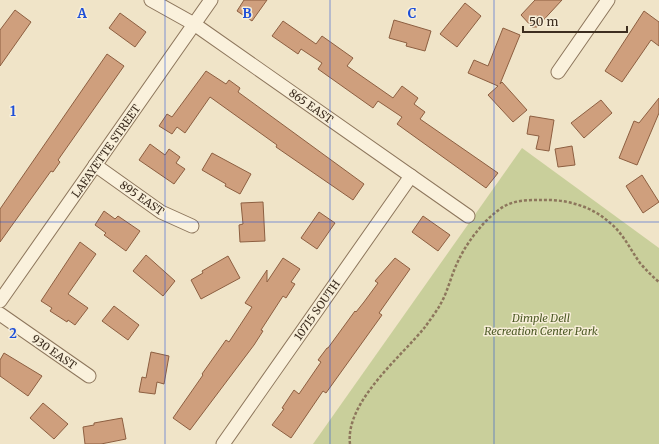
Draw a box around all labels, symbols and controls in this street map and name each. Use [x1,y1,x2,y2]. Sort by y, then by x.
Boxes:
text: A [76,5,87,22]
text: B [242,5,252,22]
text: C [408,5,417,22]
scale bar [523,8,627,34]
text: 50 m [529,14,558,29]
street label: 865 EAST [286,86,336,127]
street label: LAFAYETTE STREET [69,101,144,200]
text: 1 [10,103,16,120]
street label: 895 EAST [117,178,167,219]
street label: 10715 SOUTH [291,277,343,343]
park label: Dimple Dell Recreation Center Park [484,311,598,338]
text: 2 [9,325,17,342]
street label: 930 EAST [29,332,79,373]

